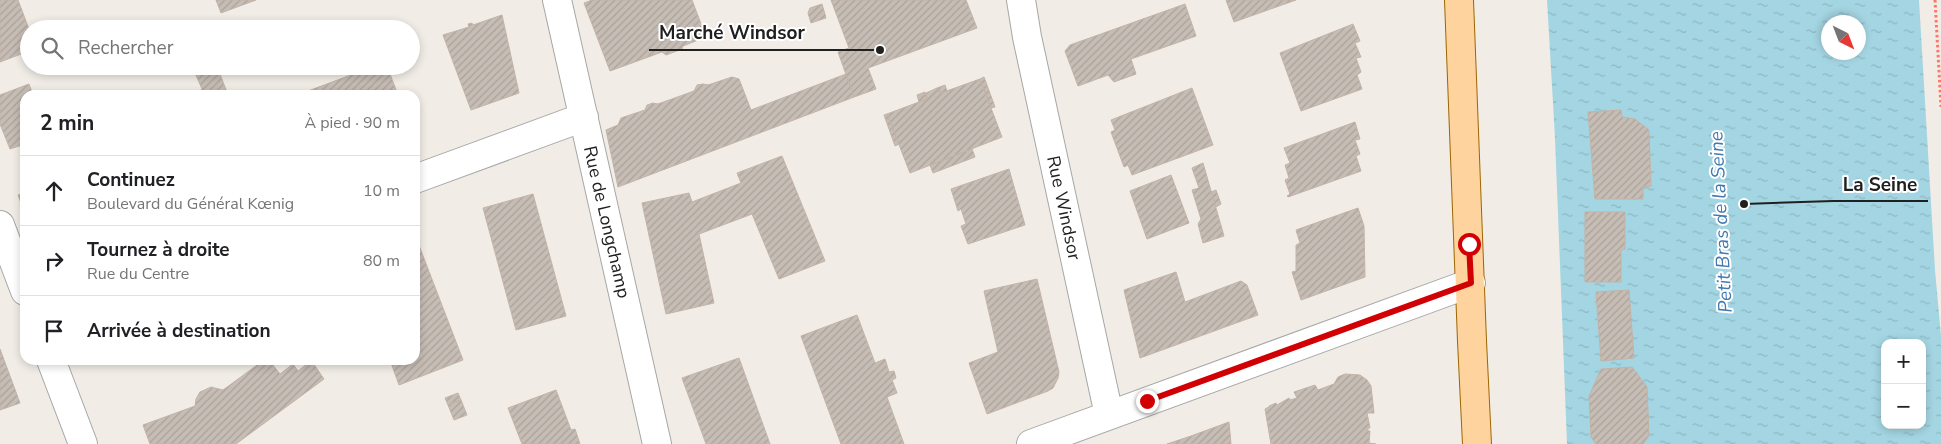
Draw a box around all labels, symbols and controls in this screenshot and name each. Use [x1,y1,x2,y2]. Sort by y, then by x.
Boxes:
north arrow [1821,15,1866,60]
callout: Marché Windsor [649,16,815,50]
search box [20,20,420,75]
text: Marché Windsor [659,20,805,46]
icon: search [38,34,66,62]
text: Rechercher [78,35,173,61]
text: 2 min [40,109,94,137]
text: À pied · 90 m [304,112,400,134]
water label: Petit Bras de la Seine [1703,131,1739,313]
street label: Rue de Longchamp [578,144,636,300]
street label: Rue Windsor [1041,154,1087,263]
text: Continuez [87,167,175,193]
callout: La Seine [1833,167,1928,201]
text: La Seine [1843,172,1917,198]
icon: ahead [40,177,68,205]
text: 10 m [363,180,400,202]
text: Boulevard du Général Kœnig [87,193,294,215]
route start [1458,233,1481,256]
text: Tournez à droite [87,237,230,263]
icon: right [40,247,68,275]
text: 80 m [363,250,400,272]
text: Rue du Centre [87,263,189,285]
icon: arrive [40,317,68,345]
text: Arrivée à destination [87,318,271,344]
map controls [1881,339,1926,429]
button: + [1881,339,1926,384]
button: − [1881,384,1926,429]
route end [1136,390,1159,413]

